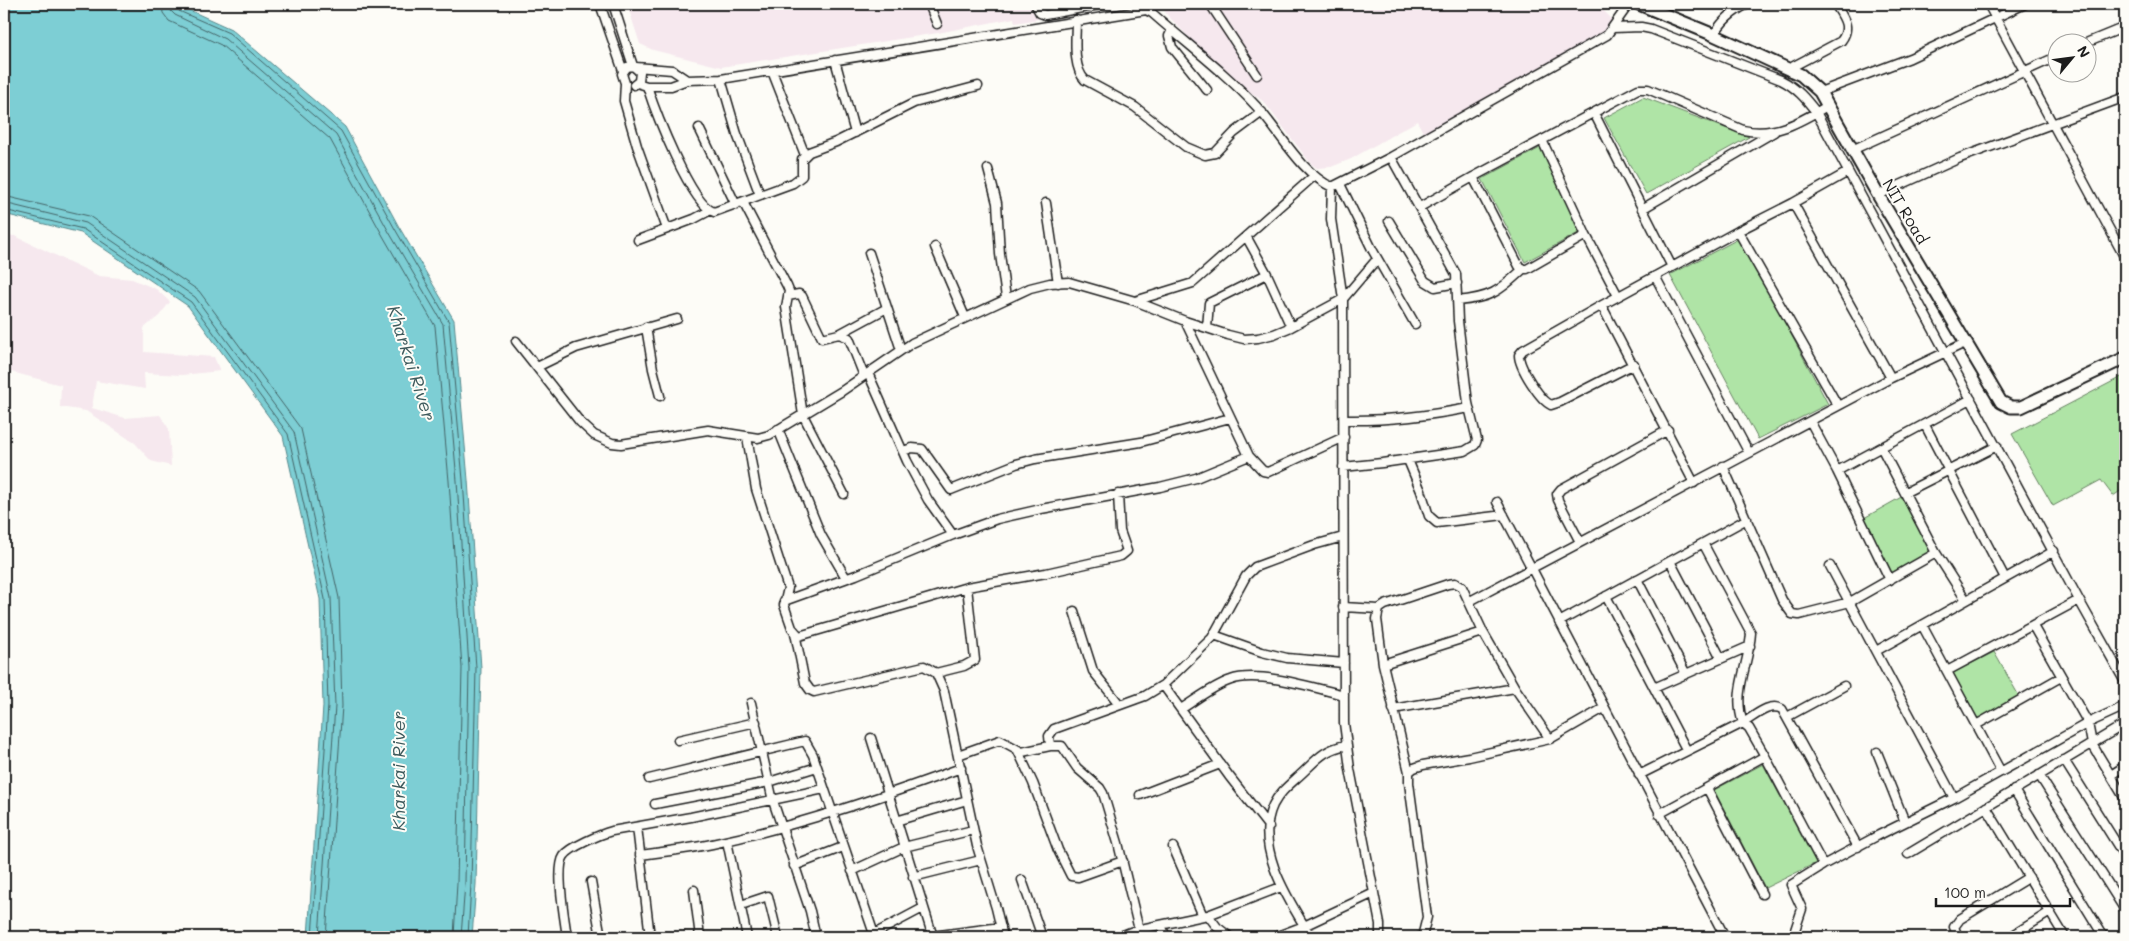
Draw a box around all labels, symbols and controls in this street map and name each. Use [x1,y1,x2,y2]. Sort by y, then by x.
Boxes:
north arrow [2046,32,2096,82]
text: N [2073,42,2095,61]
street label: NIT Road [1878,174,1934,248]
water label: Kharkai River [382,302,442,424]
water label: Kharkai River [386,711,410,831]
scale bar [1936,876,2070,908]
text: 100 m [1944,882,1986,902]

